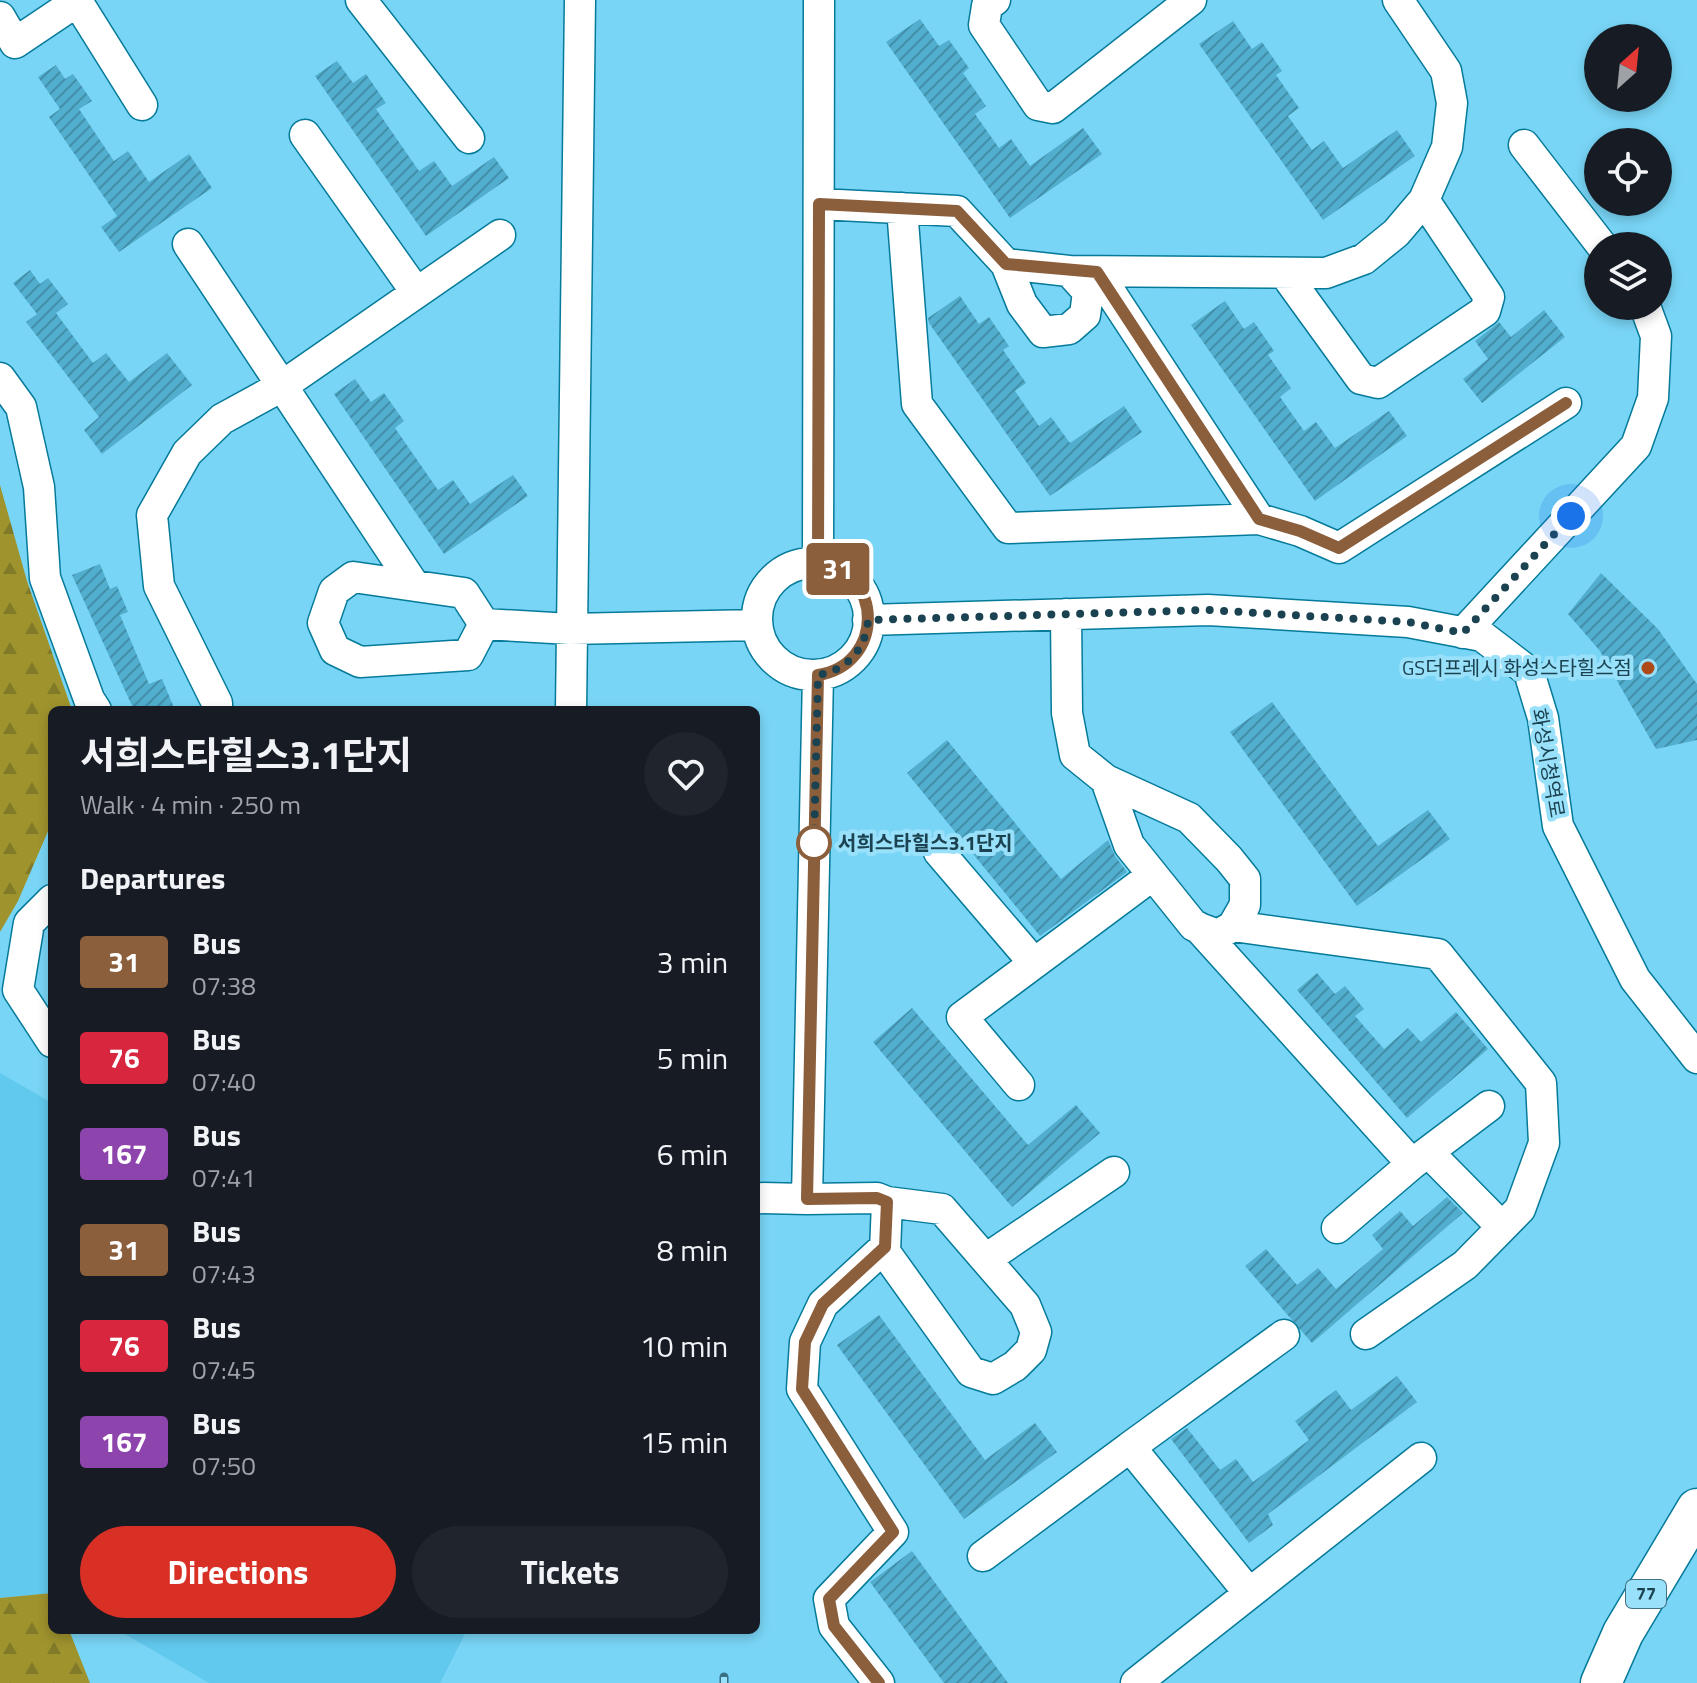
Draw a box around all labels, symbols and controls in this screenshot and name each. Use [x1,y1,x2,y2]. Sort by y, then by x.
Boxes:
north arrow [1584,24,1672,112]
map controls [1584,24,1672,320]
button: locate [1584,128,1672,216]
button: layers [1584,232,1672,320]
your location [1551,496,1591,536]
line badge: 31 [802,543,874,595]
text: 31 [822,547,854,590]
place label: GS더프레시 화성스타힐스점 [1402,652,1632,683]
marker: GS더프레시 화성스타힐스점 [1639,659,1657,677]
street label: 화성시청역로 [1524,706,1573,820]
text: 서희스타힐스3.1단지 [80,726,412,784]
button: heart [644,732,728,816]
text: Walk · 4 min · 250 m [80,785,301,824]
marker: 서희스타힐스3.1단지 [797,826,831,860]
place label: 서희스타힐스3.1단지 [838,827,1013,858]
text: Departures [80,855,225,901]
text: Bus [192,920,241,966]
text: 3 min [657,939,728,985]
text: 31 [108,940,140,983]
text: 07:38 [192,966,256,1005]
text: Bus [192,1016,241,1062]
text: 5 min [657,1035,728,1081]
text: 76 [108,1036,140,1079]
text: 07:40 [192,1062,256,1101]
text: Bus [192,1112,241,1158]
text: 6 min [657,1131,728,1177]
text: 167 [100,1132,148,1175]
text: 07:41 [192,1158,256,1197]
text: Bus [192,1208,241,1254]
text: 8 min [657,1227,728,1273]
text: 31 [108,1228,140,1271]
text: 07:43 [192,1254,256,1293]
text: Bus [192,1304,241,1350]
text: 10 min [640,1323,728,1369]
text: 76 [108,1324,140,1367]
text: 07:45 [192,1350,256,1389]
text: Bus [192,1400,241,1446]
text: 15 min [640,1419,728,1465]
text: 167 [100,1420,148,1463]
text: 07:50 [192,1446,256,1485]
button: Directions [80,1526,396,1618]
button: Tickets [412,1526,728,1618]
road number: 77 [1626,1580,1666,1608]

